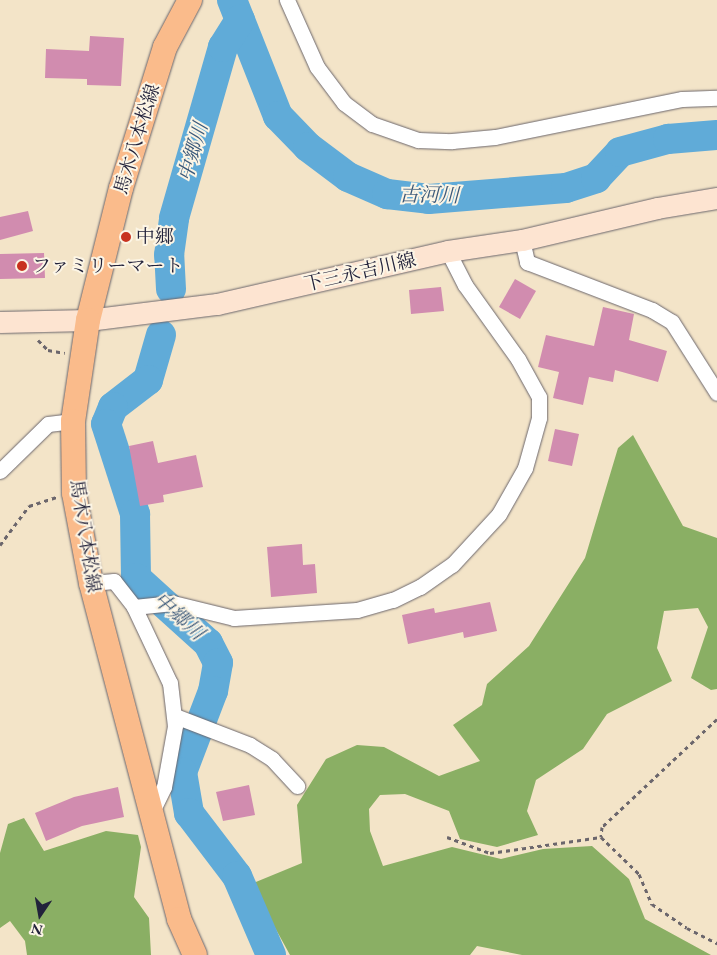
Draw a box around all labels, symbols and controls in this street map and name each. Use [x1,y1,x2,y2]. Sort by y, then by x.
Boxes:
street label: 馬木八本松線 [109,81,165,197]
water label: 中郷川 [173,120,213,184]
water label: 古河川 [399,182,459,208]
place label: 中郷 [136,226,174,248]
marker: 中郷 [120,231,132,243]
street label: 下三永吉川線 [302,248,418,296]
place label: ファミリーマート [32,255,184,277]
marker: ファミリーマート [16,260,28,272]
street label: 馬木八本松線 [65,478,105,594]
water label: 中郷川 [149,587,209,645]
north arrow [15,890,65,940]
text: N [29,920,44,940]

